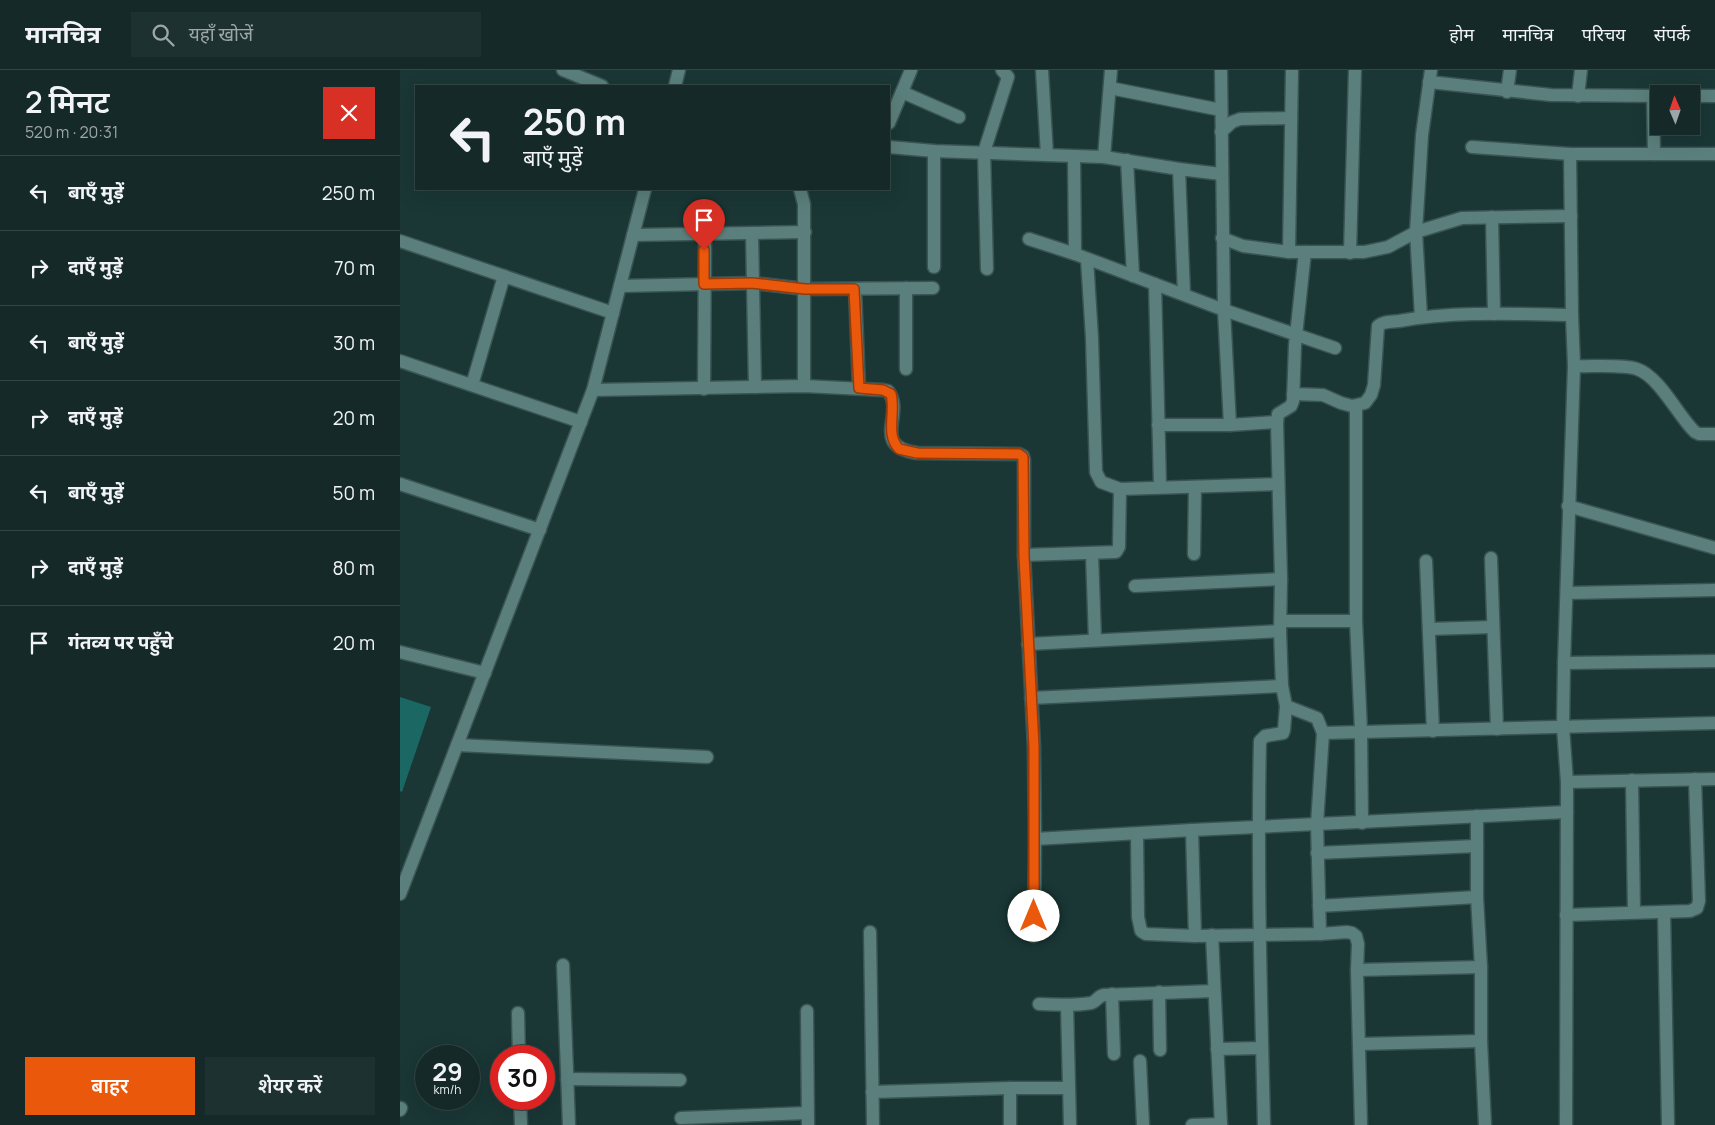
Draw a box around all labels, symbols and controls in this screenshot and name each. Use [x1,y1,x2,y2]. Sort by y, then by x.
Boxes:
search box [131,12,481,57]
text: मानचित्र [25,17,101,50]
icon: search [149,21,177,49]
text: यहाँ खोजें [189,21,253,47]
text: होम [1449,22,1474,46]
text: मानचित्र [1502,22,1554,46]
text: परिचय [1582,22,1626,46]
text: संपर्क [1654,22,1690,46]
text: 2 मिनट [25,81,110,122]
north arrow [1650,85,1700,135]
map controls [1650,85,1700,135]
button: close [323,87,375,139]
text: 250 m [523,98,626,146]
icon: left [440,105,505,170]
text: 520 m · 20:31 [25,121,118,143]
text: बाएँ मुड़ें [523,143,583,173]
icon: left [25,179,53,207]
text: बाएँ मुड़ें [68,179,124,205]
text: 250 m [322,180,375,206]
pin [683,199,725,250]
icon: arrive [690,206,718,234]
icon: right [25,254,53,282]
text: दाएँ मुड़ें [68,254,123,280]
text: 70 m [334,255,375,281]
icon: left [25,329,53,357]
text: बाएँ मुड़ें [68,329,124,355]
text: 30 m [333,330,375,356]
icon: right [25,404,53,432]
text: दाएँ मुड़ें [68,404,123,430]
text: 20 m [333,405,375,431]
icon: left [25,479,53,507]
text: बाएँ मुड़ें [68,479,124,505]
text: 50 m [333,480,375,506]
icon: right [25,554,53,582]
text: दाएँ मुड़ें [68,554,123,580]
text: 80 m [332,555,375,581]
icon: arrive [25,629,53,657]
text: गंतव्य पर पहुँचे [68,629,173,655]
text: 20 m [333,630,375,656]
position arrow [1007,889,1059,941]
speed limit sign: 30 [490,1045,555,1110]
text: 29 [432,1054,463,1089]
button: बाहर [25,1057,195,1115]
button: शेयर करें [205,1057,375,1115]
text: km/h [434,1081,461,1098]

